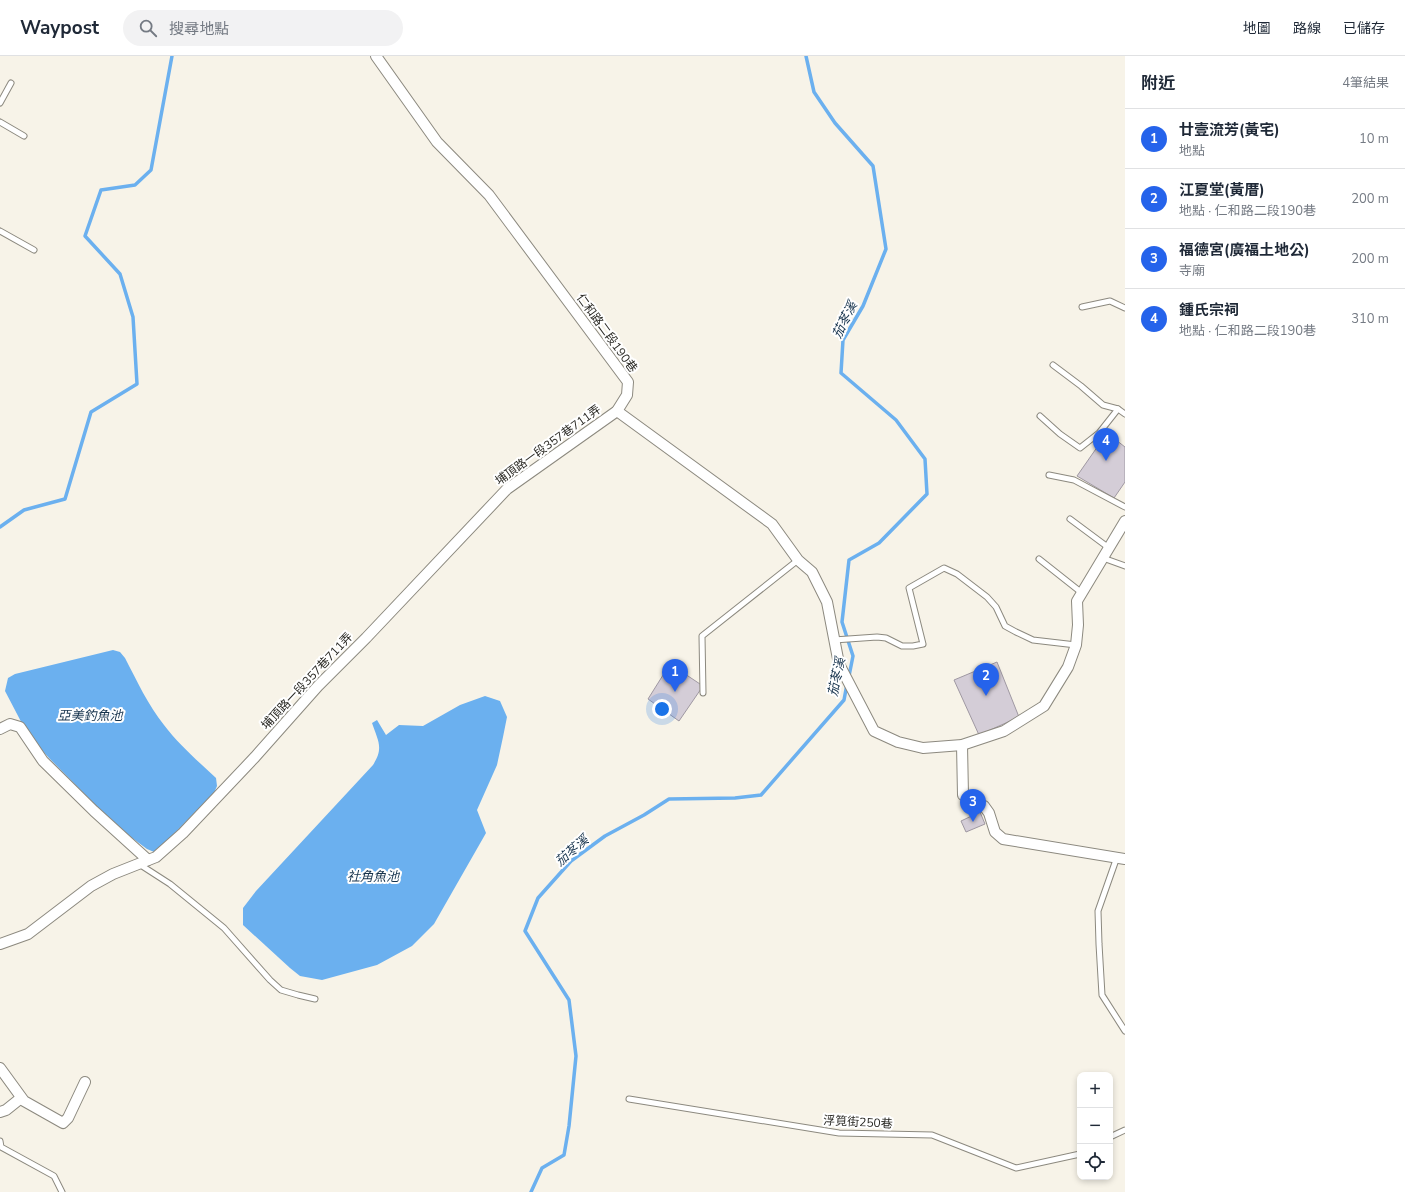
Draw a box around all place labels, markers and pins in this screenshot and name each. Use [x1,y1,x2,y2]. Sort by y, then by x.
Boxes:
pin: 4 [1093,428,1119,461]
pin: 1 [662,659,688,692]
pin: 2 [973,663,999,696]
pin: 3 [960,789,986,822]

